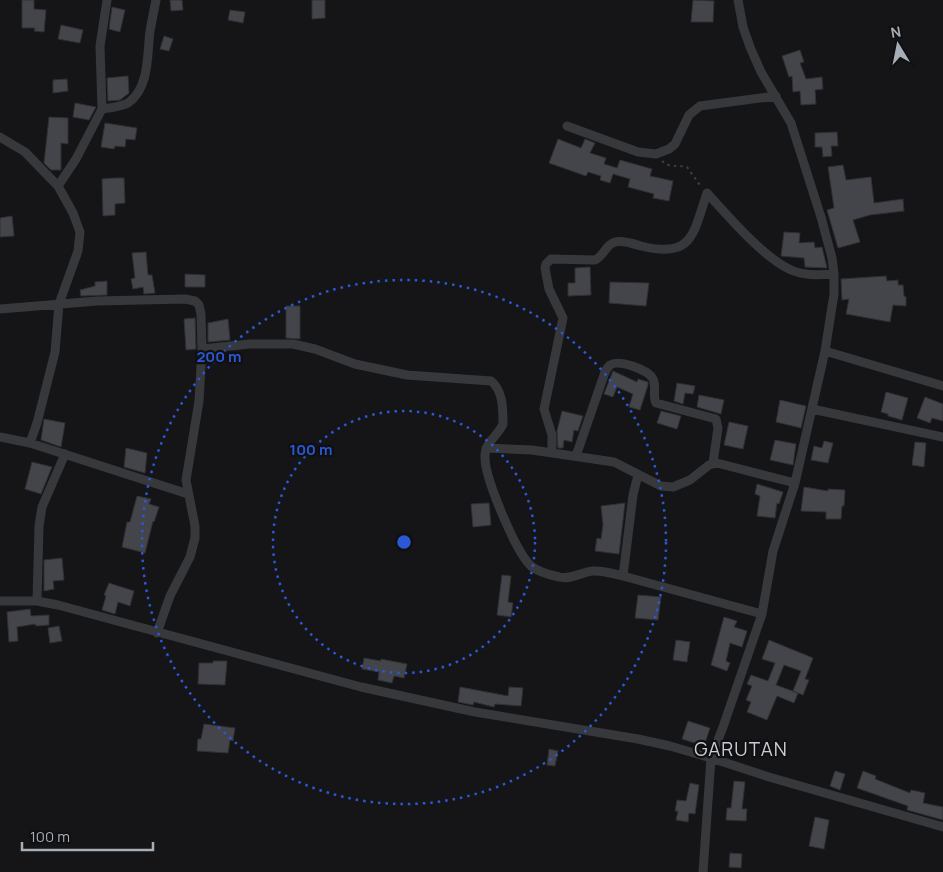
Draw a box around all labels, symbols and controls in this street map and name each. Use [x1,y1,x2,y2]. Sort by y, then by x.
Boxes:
north arrow [873,20,923,70]
text: N [889,21,902,42]
text: 200 m [196,346,242,367]
text: 100 m [290,439,332,460]
centre of rings [395,533,413,551]
district label: GARUTAN [694,736,788,762]
scale bar [22,820,154,852]
text: 100 m [30,826,70,847]

